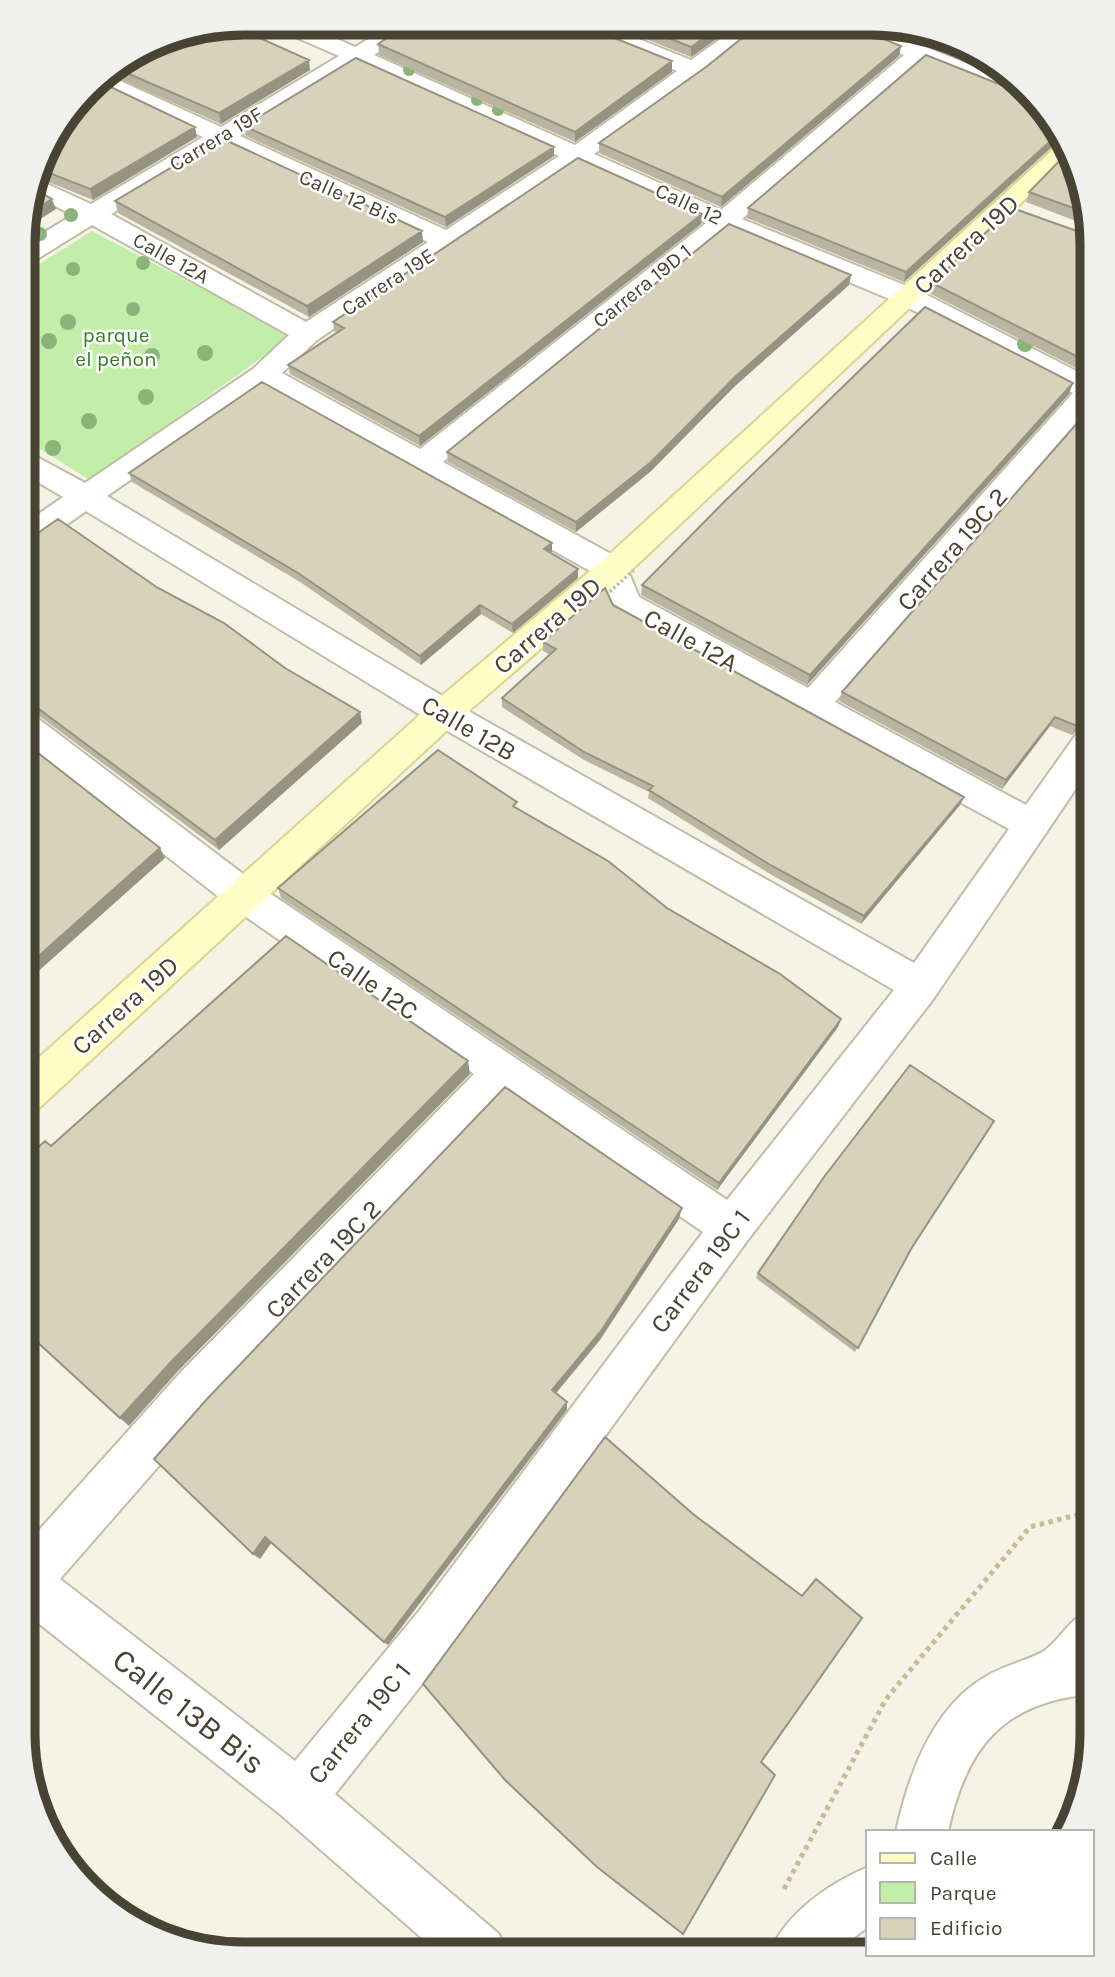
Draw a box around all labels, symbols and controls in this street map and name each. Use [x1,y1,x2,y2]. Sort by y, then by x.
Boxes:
street label: Carrera 19F [165,102,267,176]
street label: Calle 12 Bis [296,164,402,230]
street label: Calle 12 [652,178,726,230]
street label: Carrera 19D [907,188,1026,301]
street label: Calle 12A [129,227,213,289]
street label: Carrera 19D 1 [588,239,696,333]
street label: Carrera 19E [337,243,439,321]
park label: parque el peñon [75,323,157,371]
street label: Carrera 19C 2 [890,481,1014,617]
street label: Carrera 19D [487,570,608,681]
street label: Calle 12A [638,602,743,679]
street label: Calle 12B [416,689,522,768]
street label: Calle 12C [321,942,424,1027]
street label: Carrera 19D [65,949,185,1061]
street label: Carrera 19C 2 [259,1194,388,1325]
street label: Carrera 19C 1 [644,1203,757,1339]
street label: Calle 13B Bis [105,1641,272,1782]
street label: Carrera 19C 1 [301,1657,418,1790]
legend [866,1830,1094,1956]
text: Calle [930,1846,977,1870]
text: Parque [930,1881,997,1905]
text: Edificio [930,1916,1003,1940]

